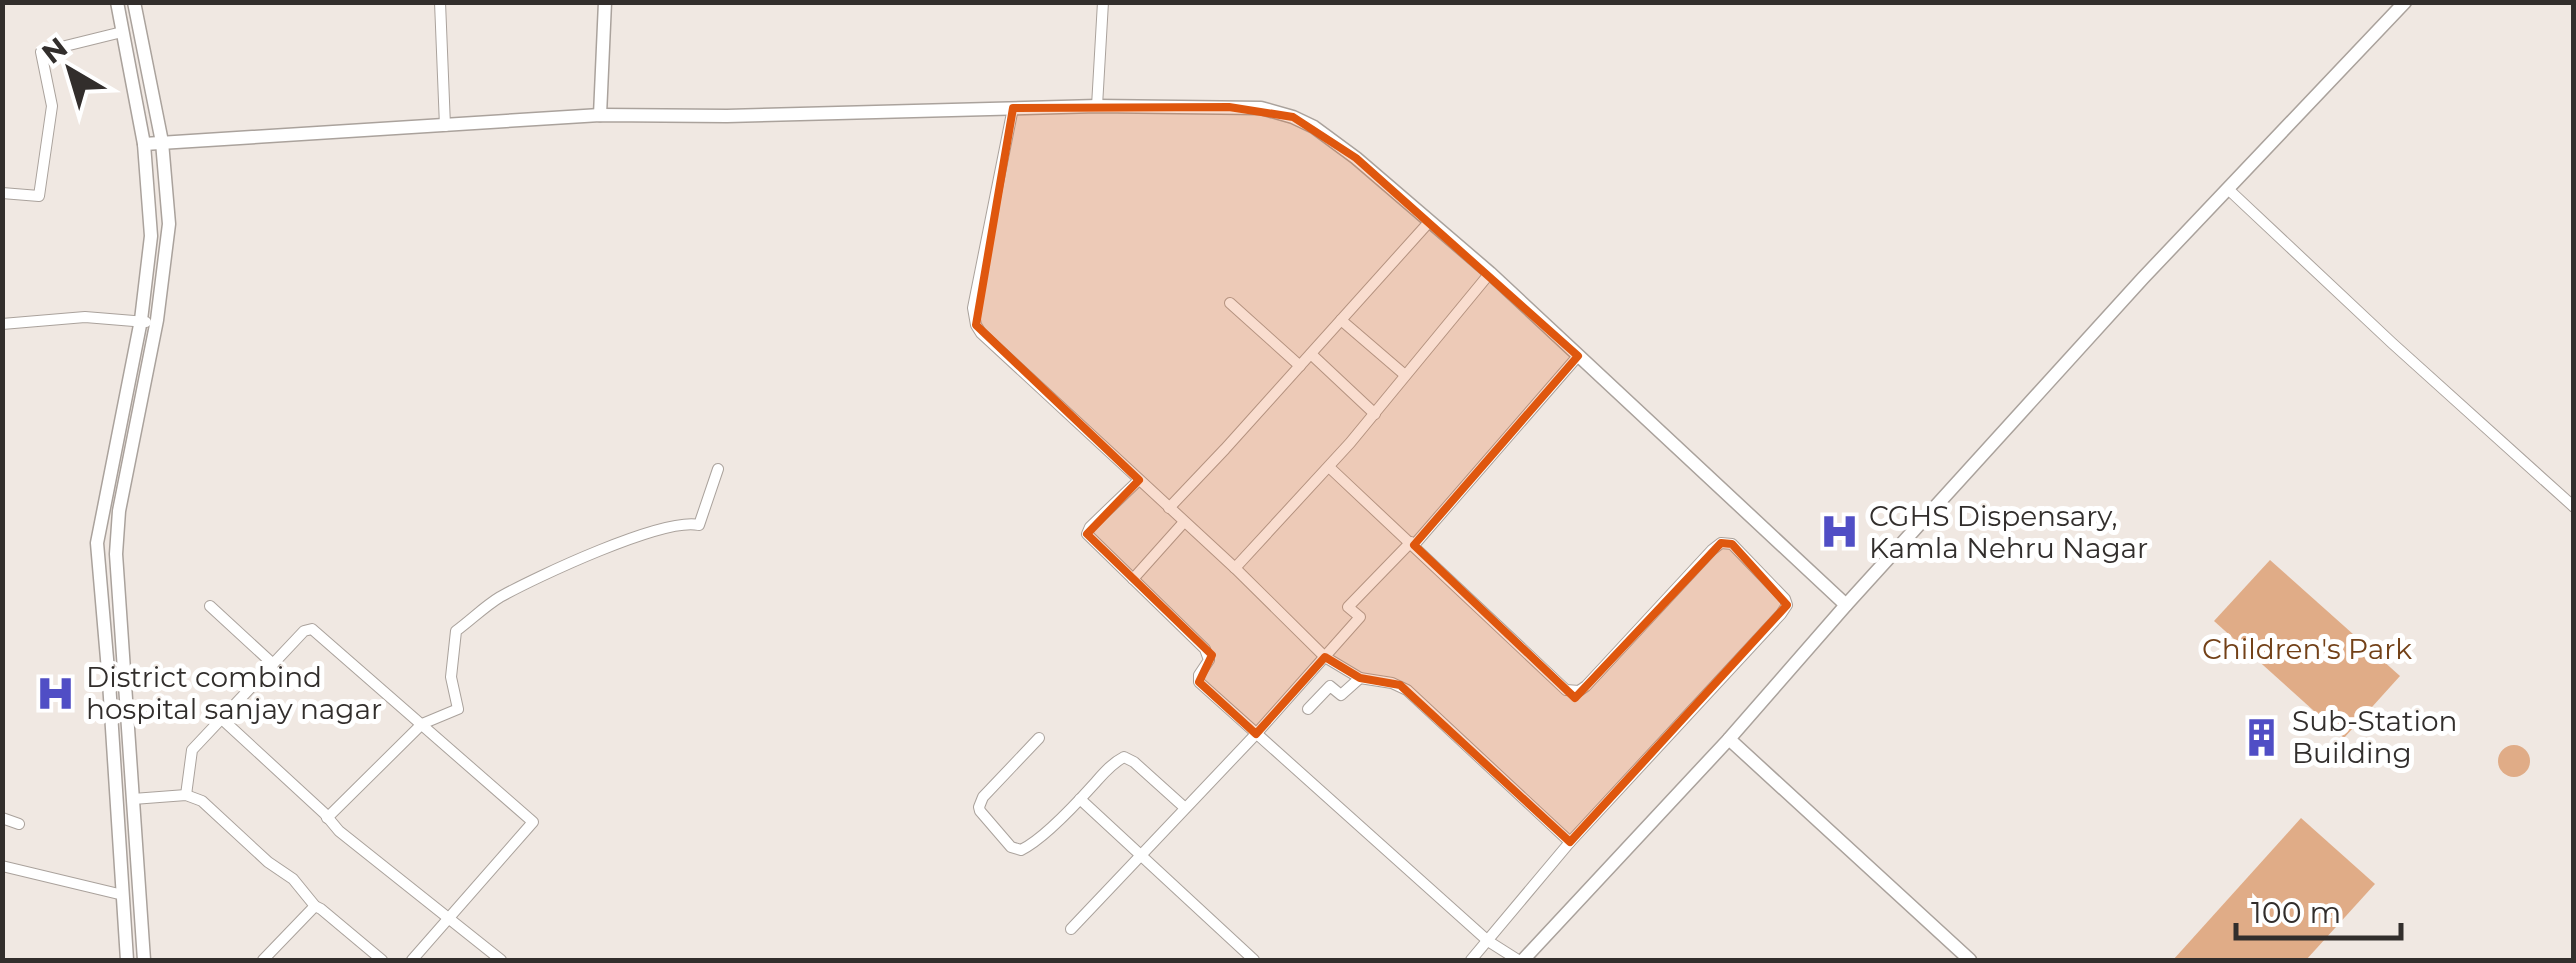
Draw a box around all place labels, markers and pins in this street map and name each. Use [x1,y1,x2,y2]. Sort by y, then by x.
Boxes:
place label: CGHS Dispensary, Kamla Nehru Nagar [1869,499,2148,565]
hospital icon: CGHS Dispensary, Kamla Nehru Nagar [1818,511,1860,553]
place label: District combind hospital sanjay nagar [86,660,382,726]
hospital icon: District combind hospital sanjay nagar [35,672,77,714]
place label: Sub-Station Building [2292,704,2457,770]
building icon: Sub-Station Building [2241,716,2283,758]

